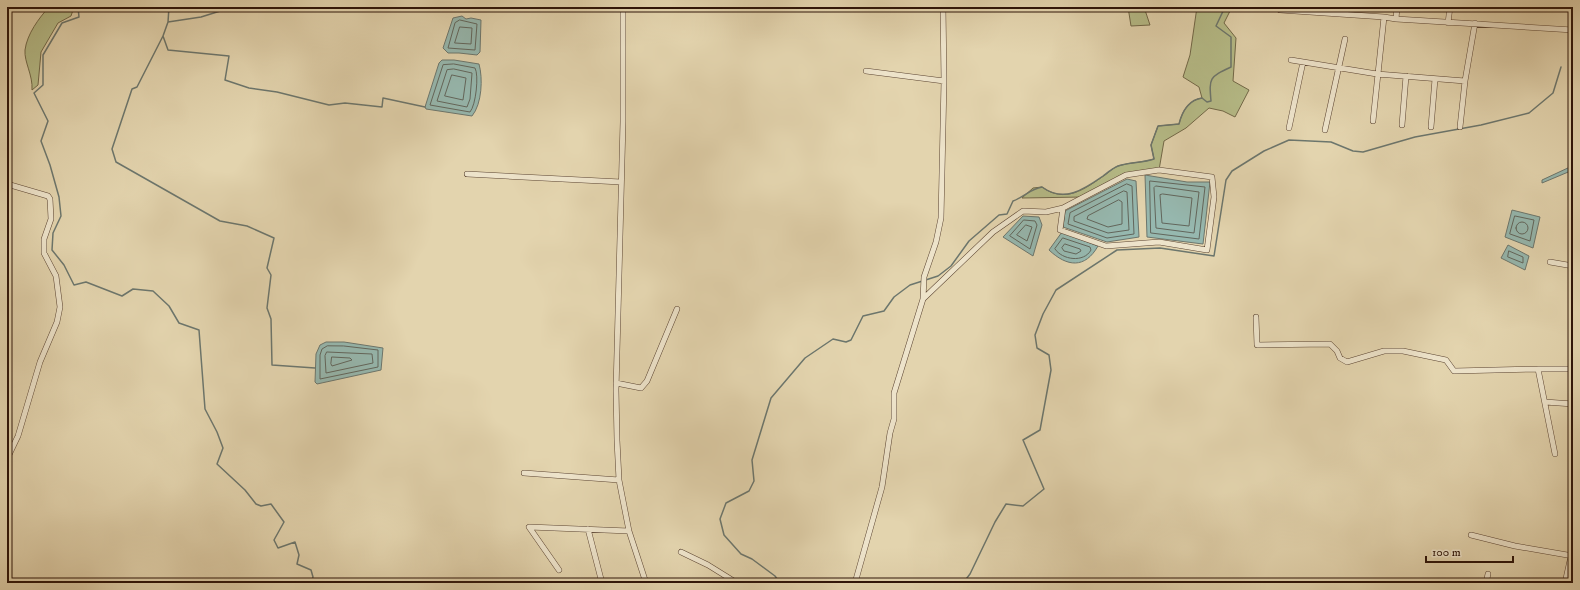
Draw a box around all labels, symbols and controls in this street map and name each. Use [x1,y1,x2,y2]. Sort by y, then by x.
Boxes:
scale bar [1426,538,1513,564]
text: 100 m [1432,545,1461,560]

